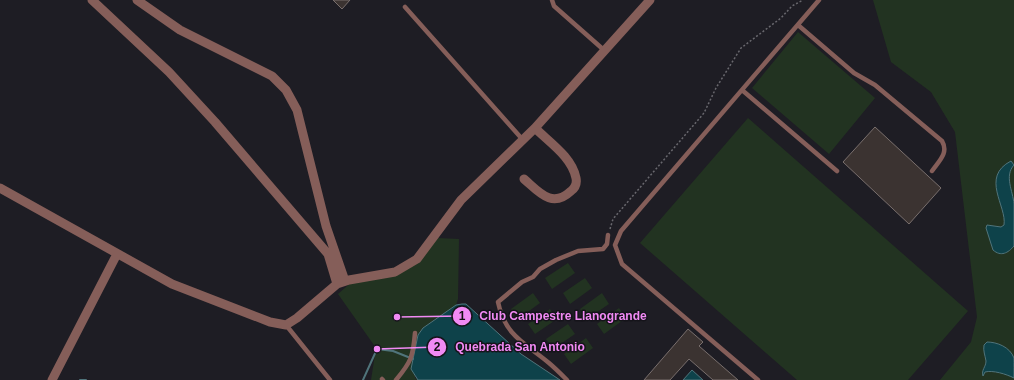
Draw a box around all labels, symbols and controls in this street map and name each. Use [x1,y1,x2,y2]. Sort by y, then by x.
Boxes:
callout: Club Campestre Llanogrande [452,304,655,328]
text: 1 [459,309,466,323]
text: Club Campestre Llanogrande [479,309,647,323]
callout: Quebrada San Antonio [427,335,593,359]
text: 2 [434,340,441,354]
text: Quebrada San Antonio [455,340,585,354]

